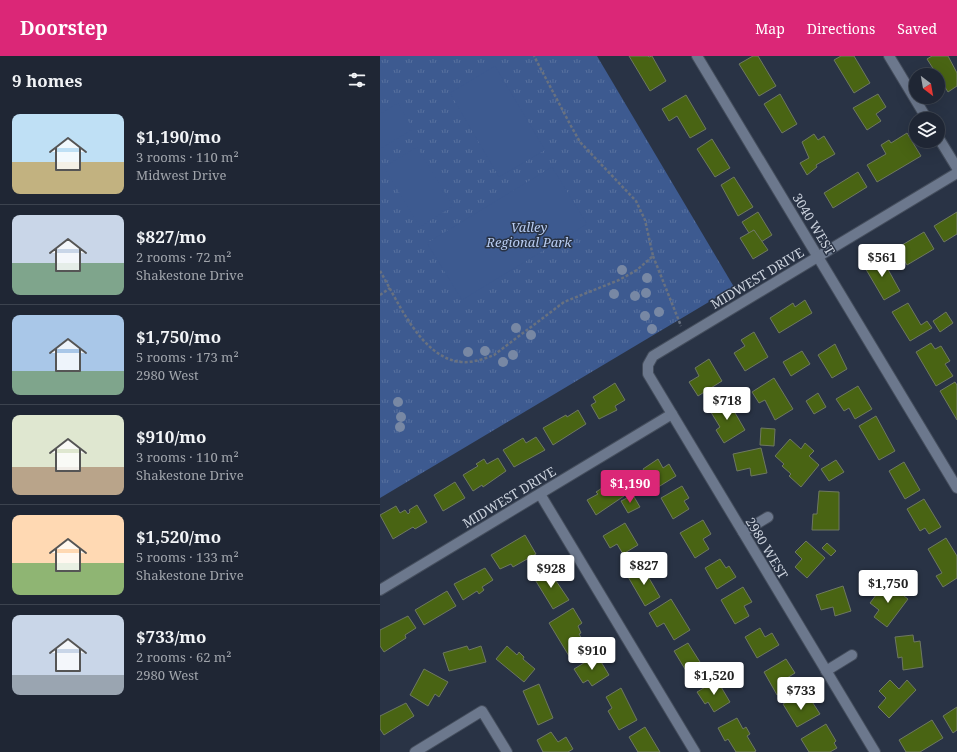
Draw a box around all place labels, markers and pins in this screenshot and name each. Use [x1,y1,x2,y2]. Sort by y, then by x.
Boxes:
pin: $561 [858,244,906,278]
pin: $718 [703,387,751,421]
pin: $1,190 [597,470,663,504]
pin: $827 [620,552,668,586]
pin: $928 [527,555,575,589]
pin: $1,750 [855,570,921,604]
pin: $910 [568,637,616,671]
pin: $1,520 [681,662,747,696]
pin: $733 [777,677,825,711]

